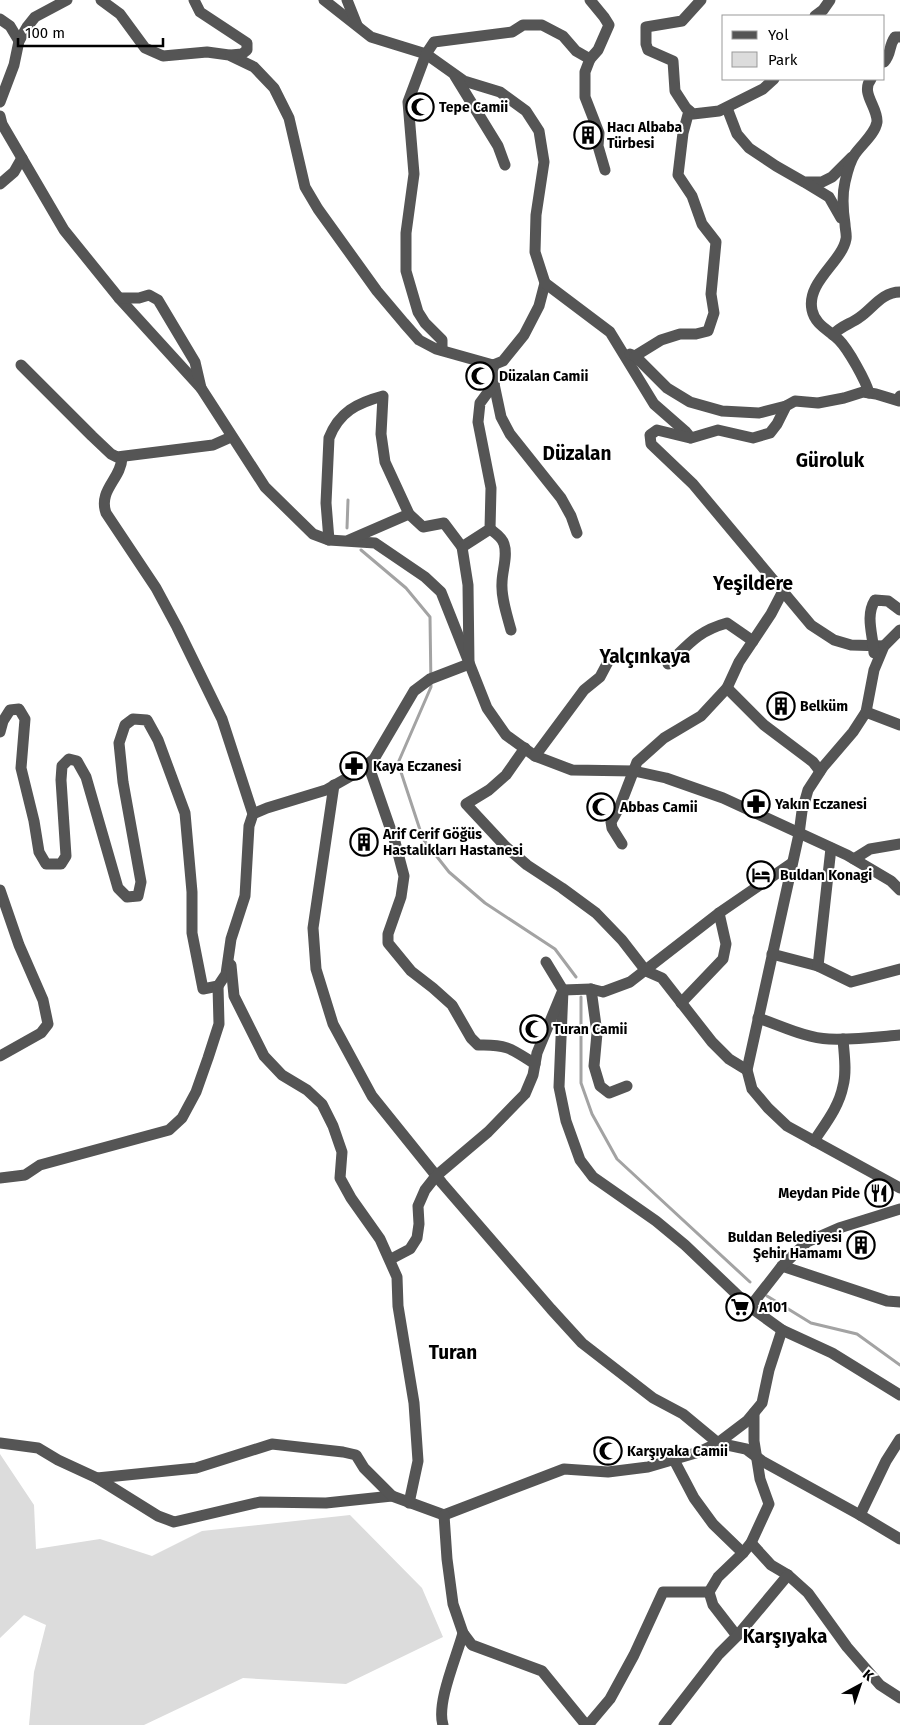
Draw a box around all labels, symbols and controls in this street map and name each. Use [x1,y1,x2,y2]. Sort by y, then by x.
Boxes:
scale bar [18,15,162,47]
legend [722,15,885,80]
text: 100 m [25,24,65,42]
text: Yol [768,26,789,44]
text: Park [768,51,798,69]
mosque icon: Tepe Camii [405,92,435,122]
place label: Tepe Camii [439,99,508,116]
place label: Hacı Albaba Türbesi [607,119,682,152]
building icon: Hacı Albaba Türbesi [573,120,603,150]
mosque icon: Düzalan Camii [465,361,495,391]
place label: Düzalan Camii [499,368,588,385]
district label: Düzalan [543,442,611,465]
district label: Güroluk [796,449,865,472]
district label: Yeşildere [712,572,793,595]
district label: Yalçınkaya [598,645,691,668]
building icon: Belküm [766,691,796,721]
place label: Belküm [800,698,848,715]
pharmacy icon: Kaya Eczanesi [339,751,369,781]
place label: Kaya Eczanesi [373,758,461,775]
pharmacy icon: Yakın Eczanesi [741,789,771,819]
mosque icon: Abbas Camii [586,792,616,822]
place label: Yakın Eczanesi [774,796,867,813]
place label: Abbas Camii [619,799,698,816]
place label: Arif Cerif Göğüs Hastalıkları Hastanesi [382,826,523,859]
building icon: Arif Cerif Göğüs Hastalıkları Hastanesi [349,827,379,857]
hotel icon: Buldan Konagi [746,860,776,890]
place label: Buldan Konagi [780,867,872,884]
mosque icon: Turan Camii [519,1014,549,1044]
place label: Turan Camii [553,1021,628,1038]
restaurant icon: Meydan Pide [864,1178,894,1208]
place label: Meydan Pide [778,1185,860,1202]
place label: Buldan Belediyesi Şehir Hamamı [728,1229,842,1263]
building icon: Buldan Belediyesi Şehir Hamamı [846,1230,876,1260]
supermarket icon: A101 [725,1292,755,1322]
place label: A101 [758,1299,787,1316]
district label: Turan [429,1341,477,1364]
mosque icon: Karşıyaka Camii [593,1436,623,1466]
place label: Karşıyaka Camii [627,1443,728,1461]
district label: Karşıyaka [743,1625,827,1648]
north arrow [835,1660,885,1710]
text: K [859,1666,878,1686]

